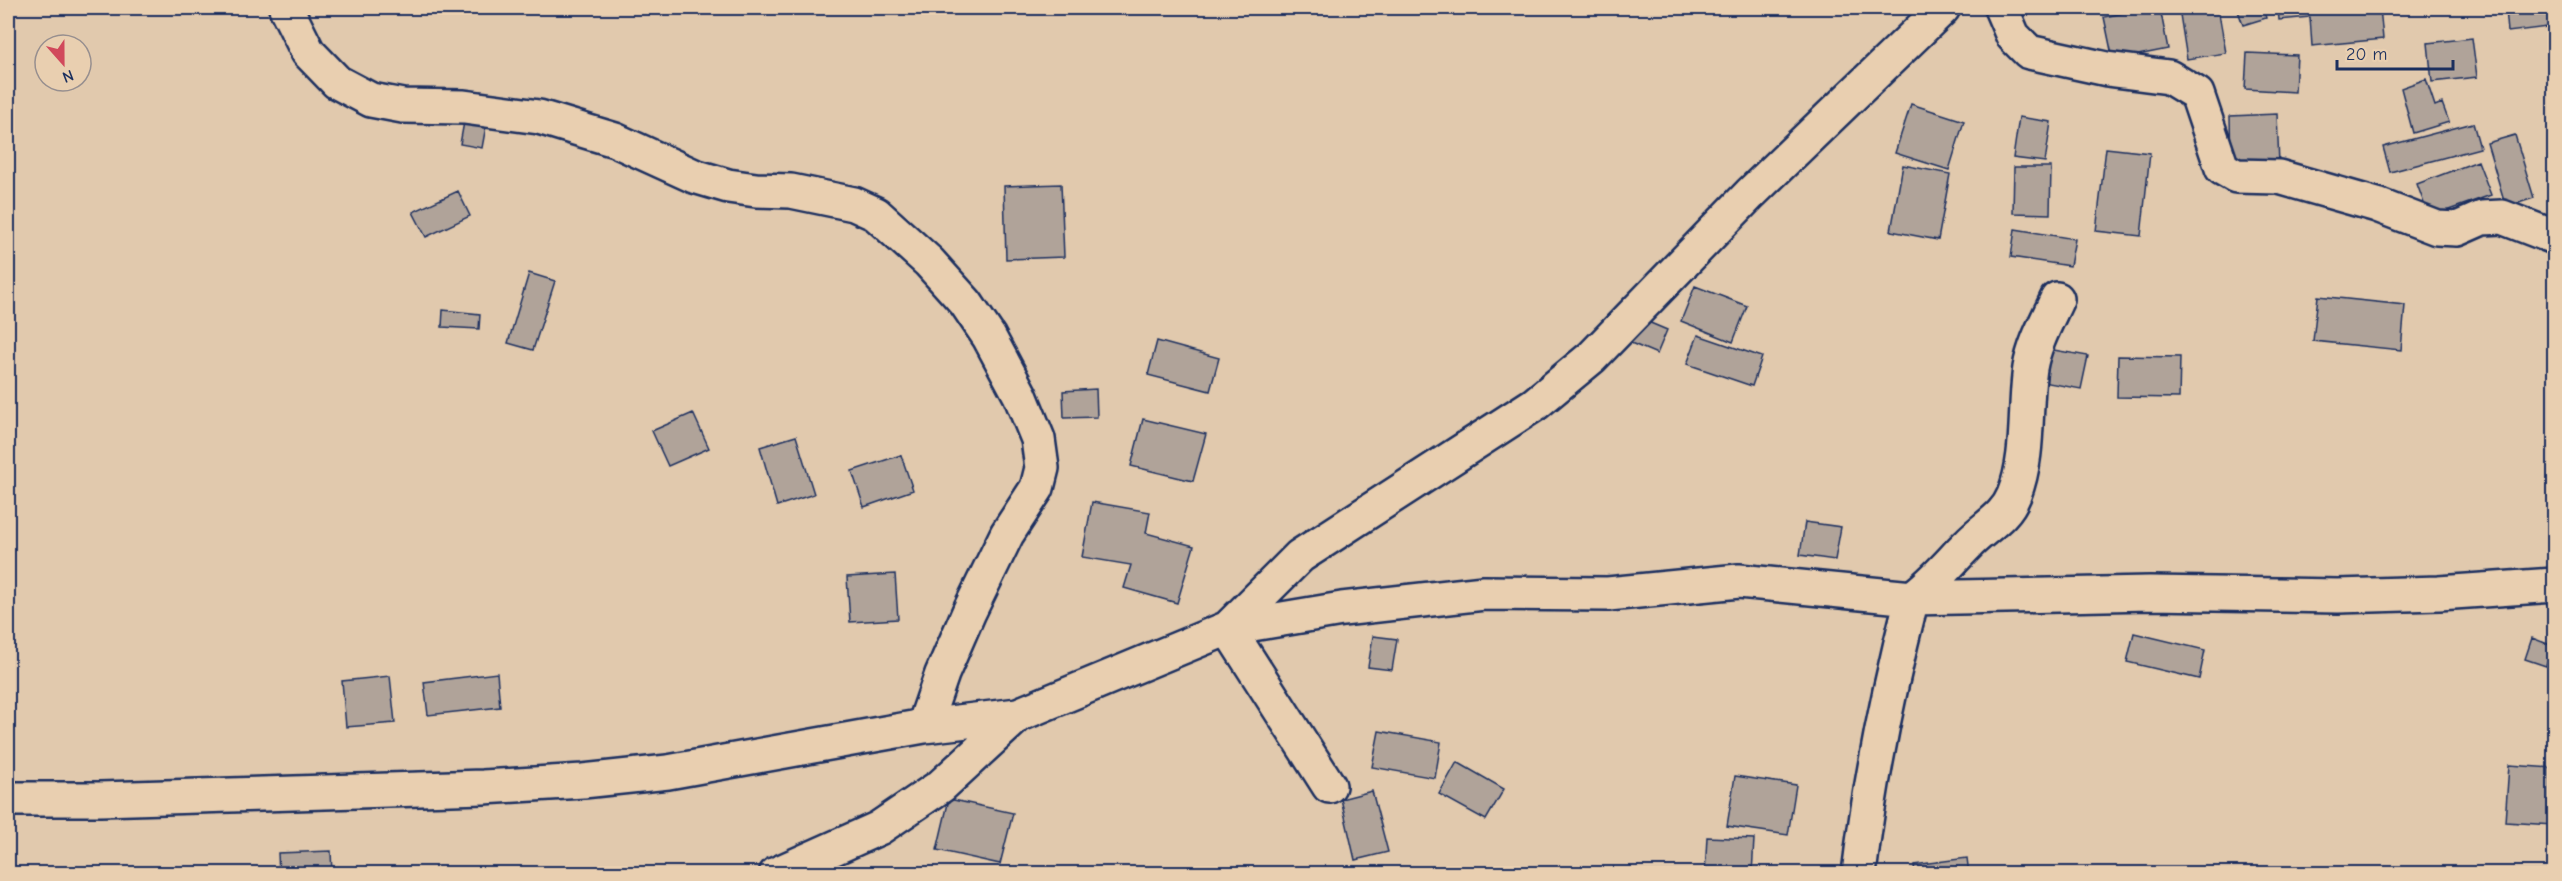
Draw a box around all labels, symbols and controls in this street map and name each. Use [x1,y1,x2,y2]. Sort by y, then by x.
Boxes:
north arrow [33,33,93,93]
scale bar [2337,33,2452,71]
text: 20 m [2346,44,2387,65]
text: N [60,66,76,86]

